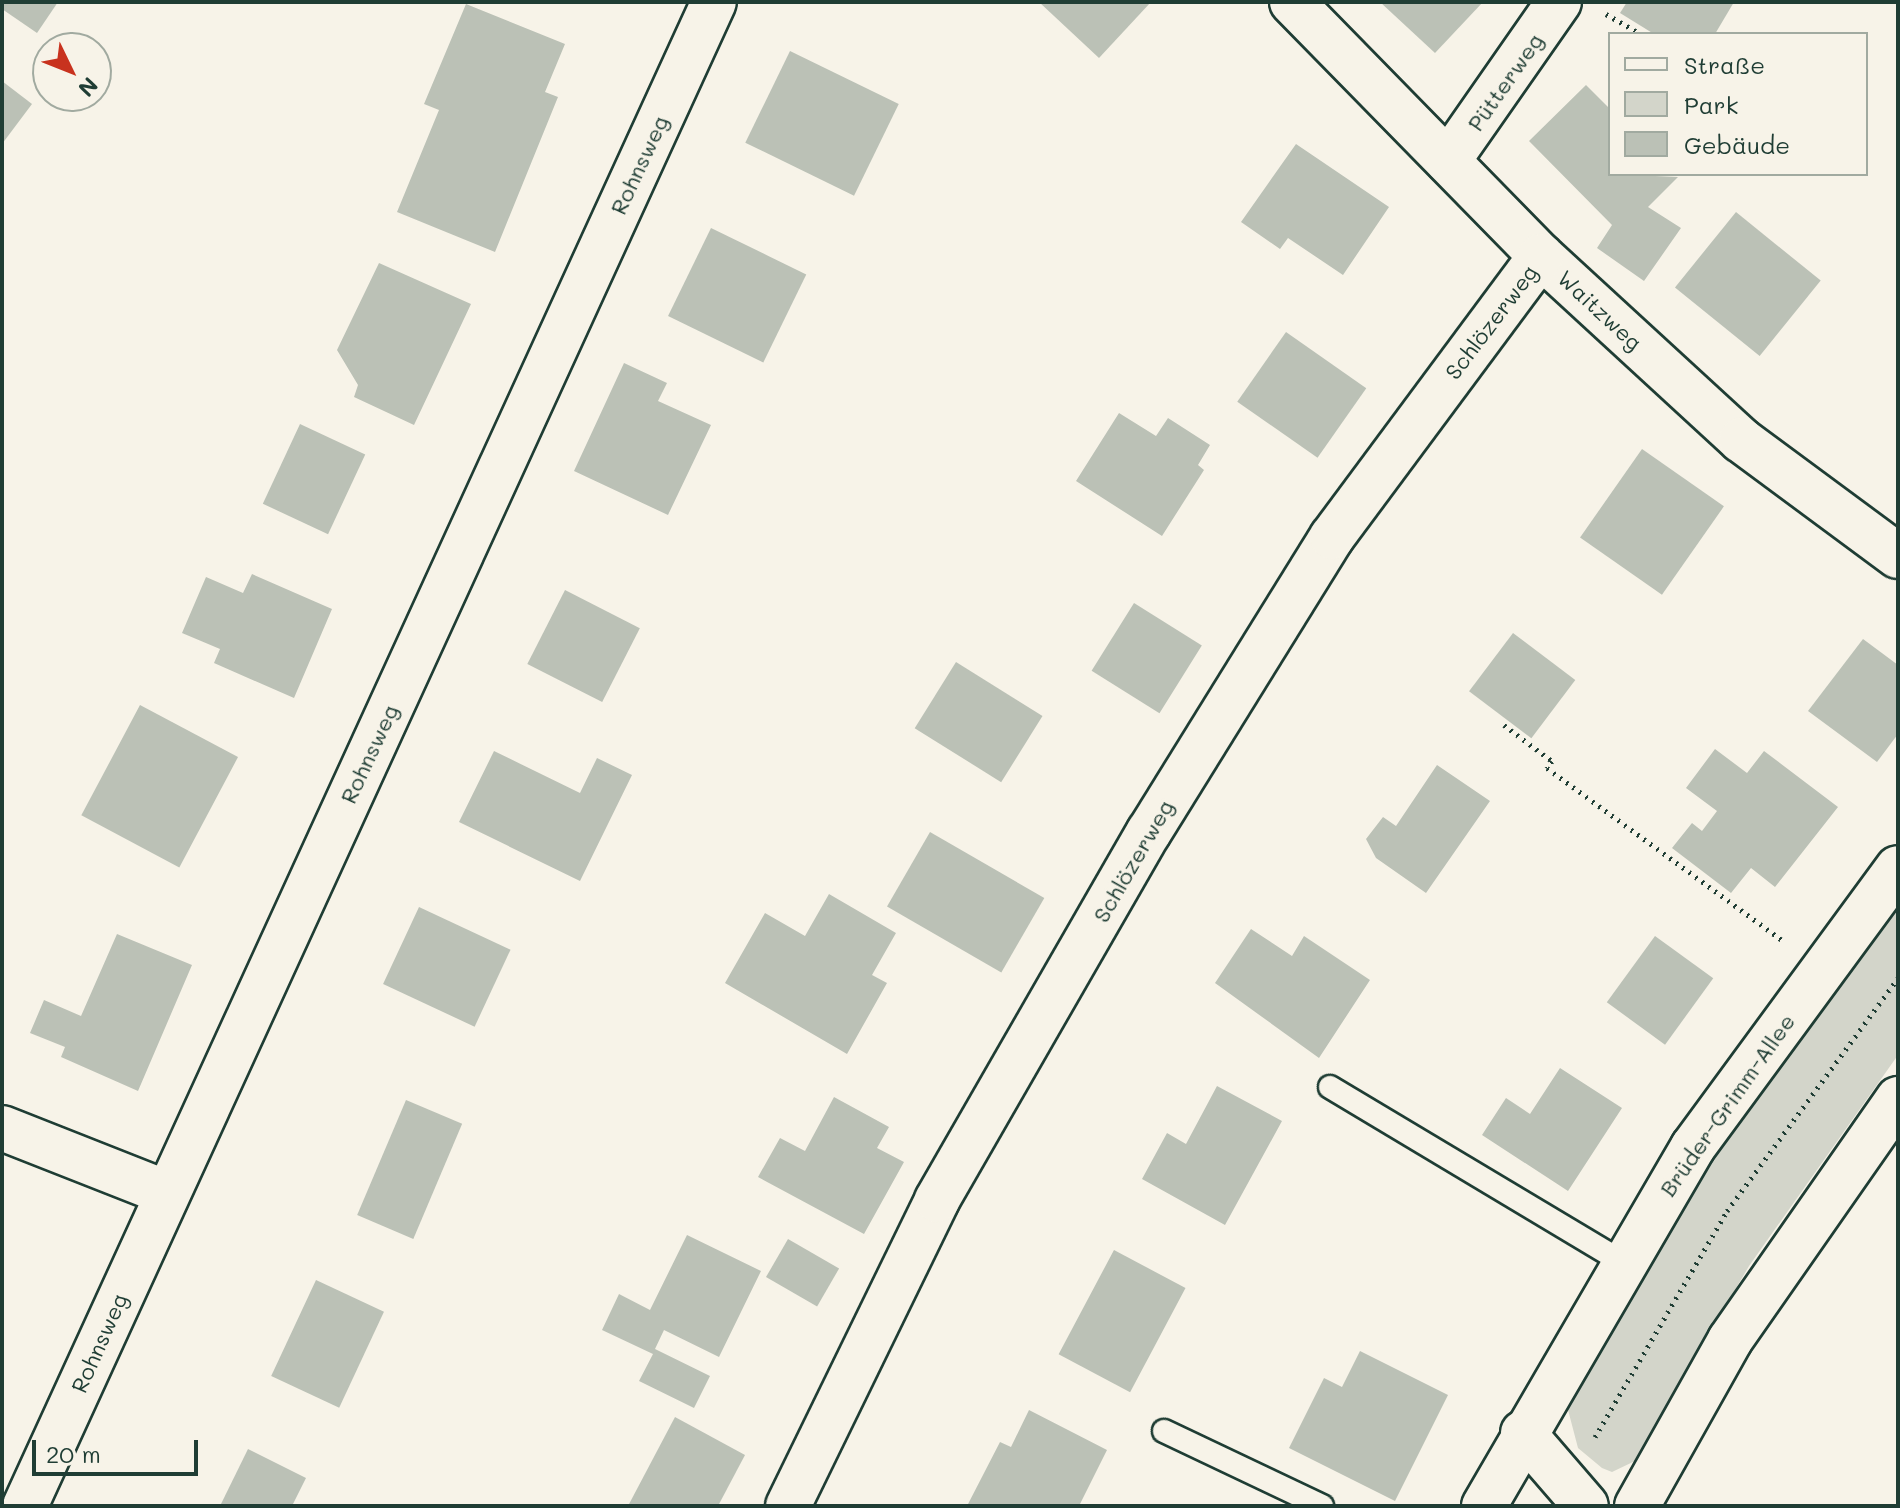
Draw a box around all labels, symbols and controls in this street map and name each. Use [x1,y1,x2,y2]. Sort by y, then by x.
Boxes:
street label: Pütterweg [1462,28,1548,136]
north arrow [32,32,112,112]
legend [1608,32,1868,176]
text: Straße [1684,49,1765,80]
text: N [72,71,105,103]
text: Park [1684,89,1738,120]
street label: Rohnsweg [605,111,673,219]
text: Gebäude [1684,129,1790,160]
street label: Schlözerweg [1439,259,1543,385]
street label: Waitzweg [1553,265,1647,355]
street label: Rohnsweg [335,700,403,808]
street label: Schlözerweg [1087,795,1179,927]
street label: Brüder-Grimm-Allee [1654,1009,1800,1201]
street label: Rohnsweg [65,1289,133,1397]
scale bar [36,1424,202,1474]
text: 20 m [46,1438,101,1469]

